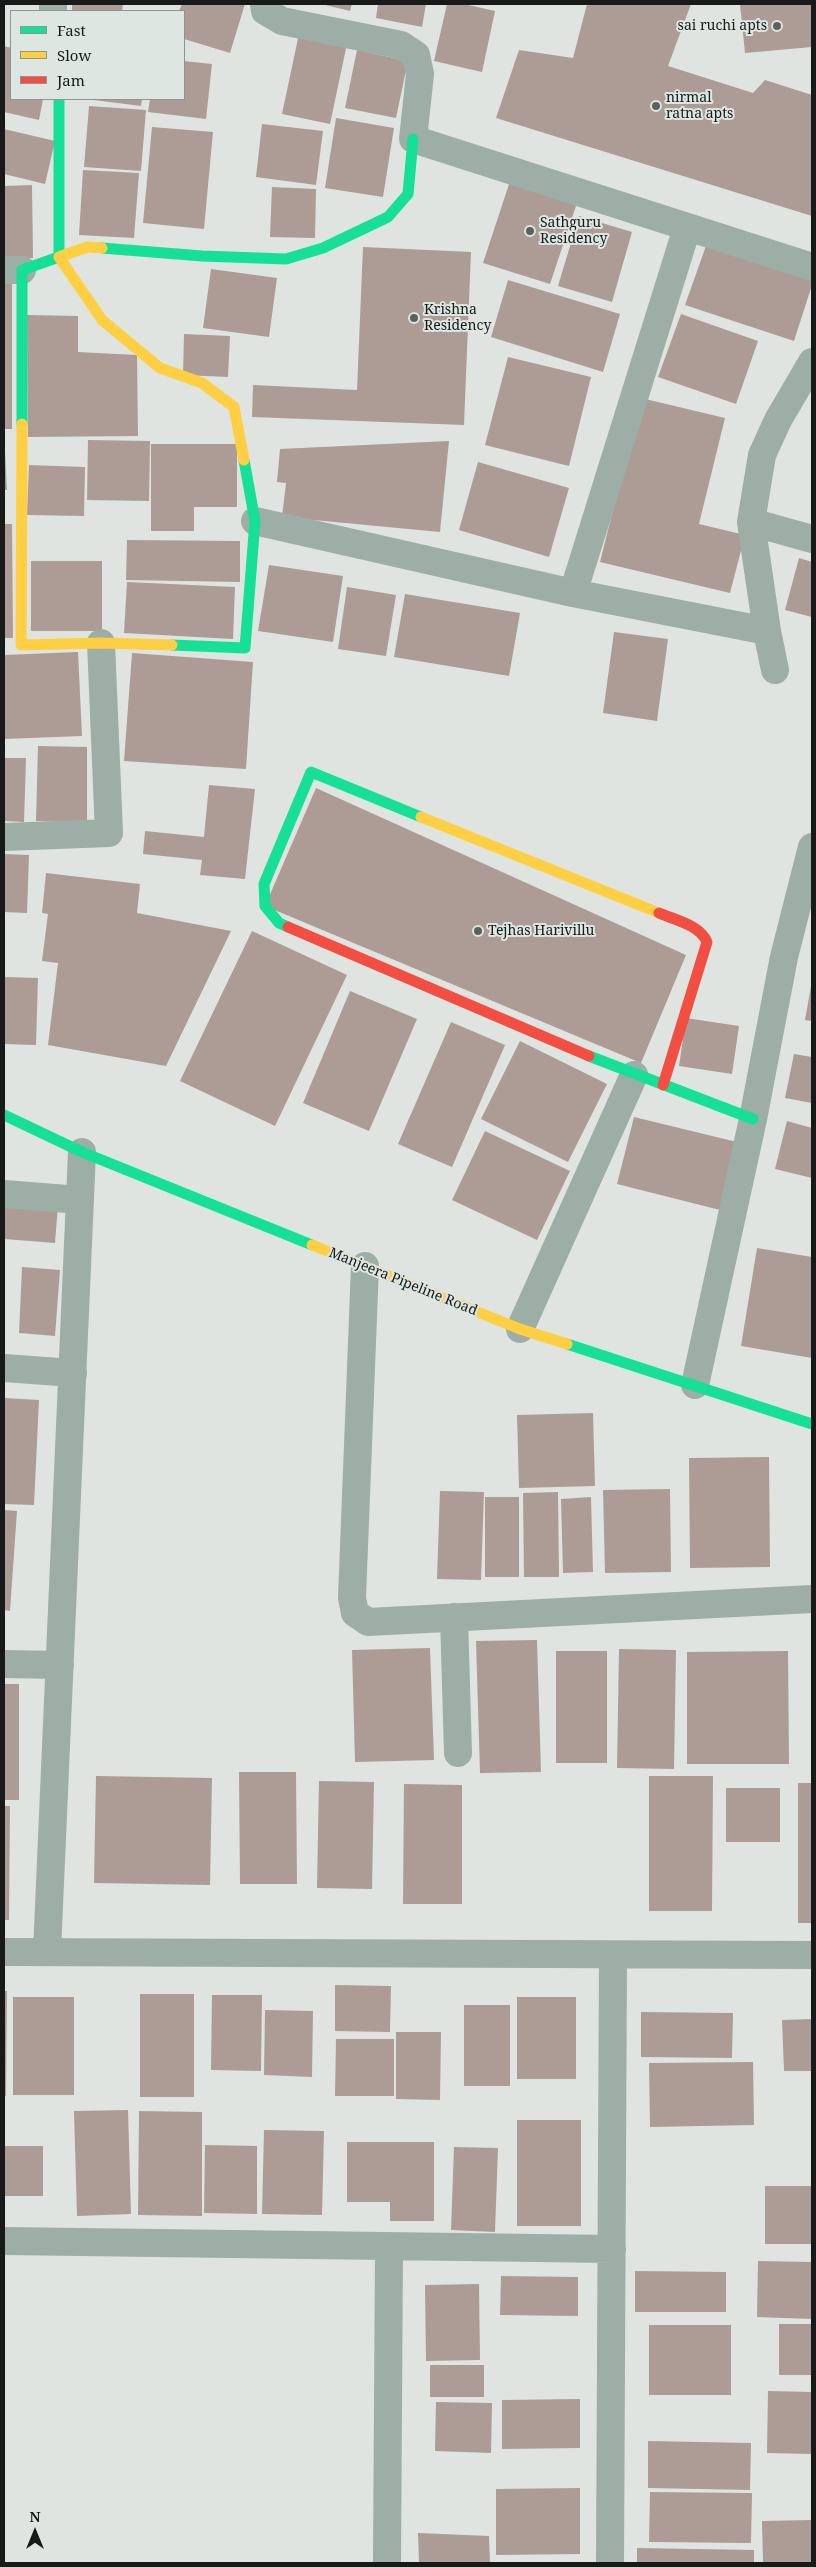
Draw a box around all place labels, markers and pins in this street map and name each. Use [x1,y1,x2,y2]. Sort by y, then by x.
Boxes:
place label: sai ruchi apts [678,18,767,34]
marker: sai ruchi apts [771,20,783,32]
place label: nirmal ratna apts [666,90,733,122]
marker: nirmal ratna apts [650,100,662,112]
place label: Sathguru Residency [540,215,607,248]
marker: Sathguru Residency [524,225,536,237]
place label: Krishna Residency [424,302,491,334]
marker: Krishna Residency [408,312,420,324]
place label: Tejhas Harivillu [488,923,595,939]
marker: Tejhas Harivillu [472,925,484,937]

